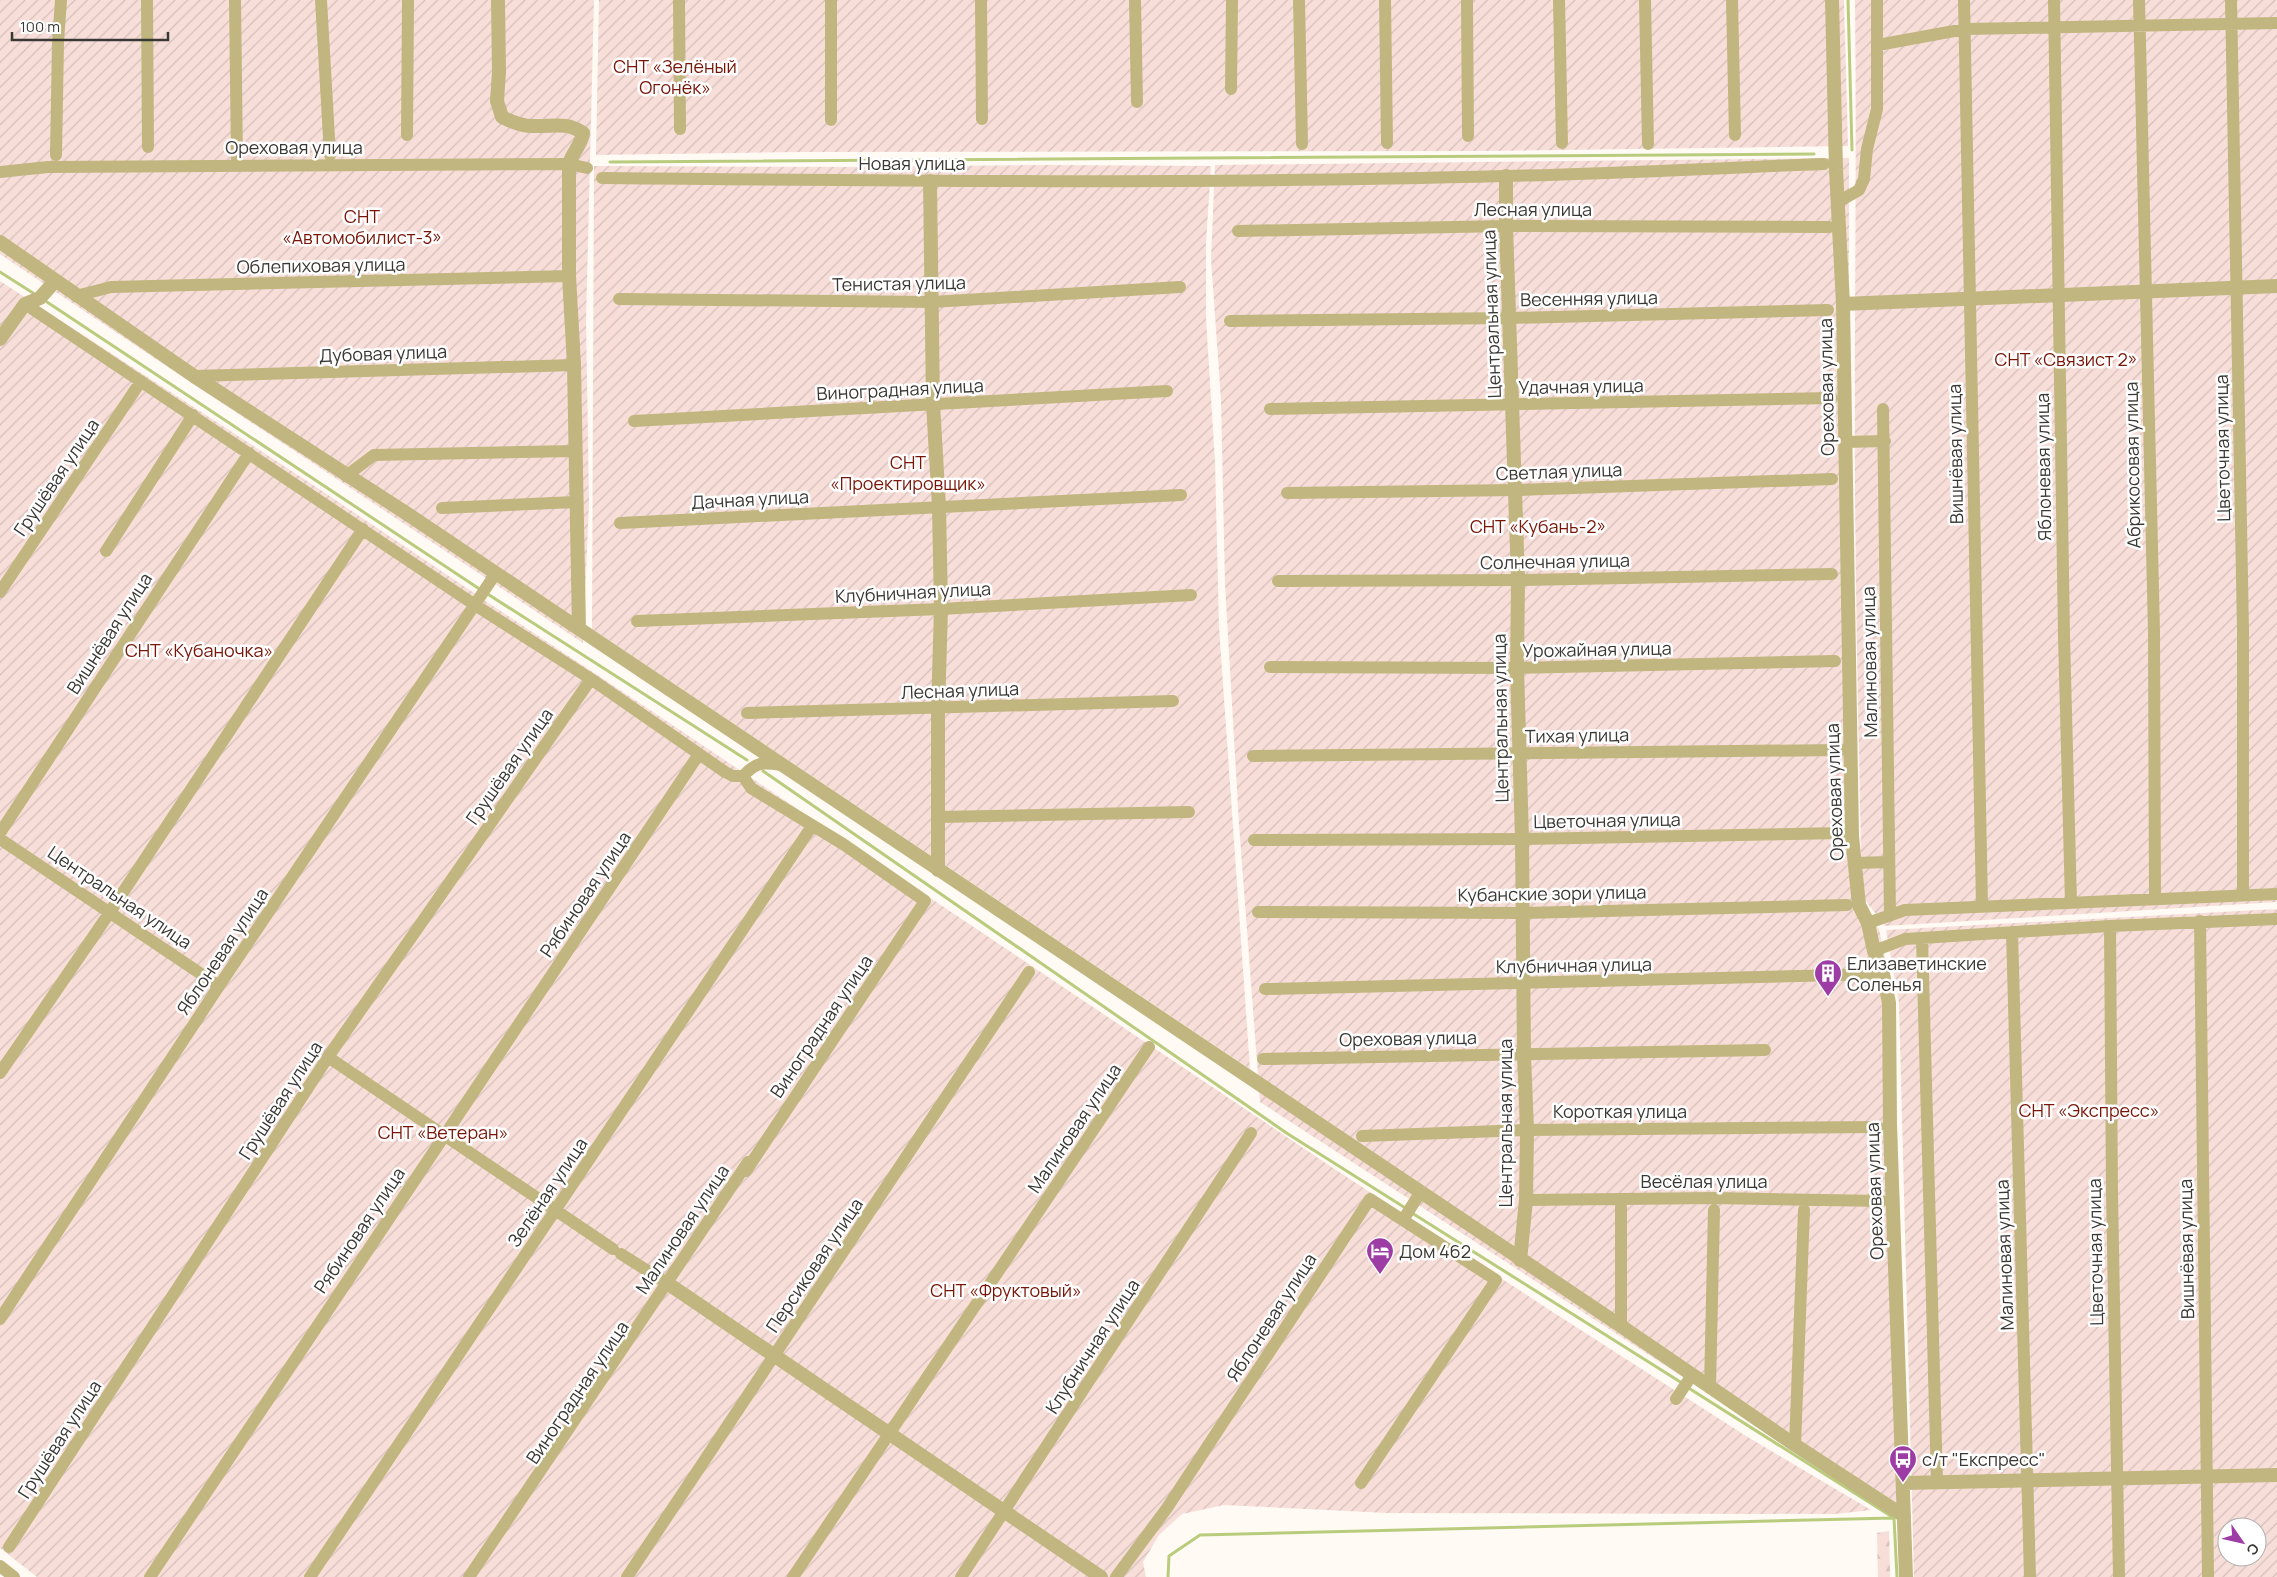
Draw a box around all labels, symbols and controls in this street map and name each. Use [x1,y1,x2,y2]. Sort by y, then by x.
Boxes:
scale bar [12,10,169,42]
text: 100 m [20,16,60,37]
park label: СНТ «Зелёный Огонёк» [613,54,737,99]
street label: Ореховая улица [225,135,363,159]
street label: Новая улица [858,151,966,175]
street label: Лесная улица [1474,197,1592,221]
park label: СНТ «Автомобилист-3» [282,204,442,249]
street label: Центральная улица [1476,229,1506,399]
street label: Облепиховая улица [236,252,406,278]
street label: Тенистая улица [832,270,966,296]
street label: Весенняя улица [1520,285,1658,311]
street label: Ореховая улица [1813,318,1839,456]
street label: Дубовая улица [319,339,447,367]
park label: СНТ «Связист 2» [1995,347,2137,371]
street label: Виноградная улица [816,373,984,405]
street label: Удачная улица [1518,373,1644,399]
street label: Цветочная улица [2209,374,2235,522]
street label: Абрикосовая улица [2119,382,2145,548]
street label: Вишнёвая улица [1942,384,1968,524]
street label: Яблоневая улица [2030,393,2056,541]
street label: Грушёвая улица [8,414,104,540]
park label: СНТ «Проектировщик» [830,450,986,495]
street label: Светлая улица [1495,457,1623,485]
street label: Дачная улица [690,484,810,514]
park label: СНТ «Кубань-2» [1470,514,1606,538]
street label: Солнечная улица [1480,548,1630,574]
street label: Вишнёвая улица [61,568,157,698]
street label: Клубничная улица [834,576,992,608]
street label: Малиновая улица [1856,586,1882,738]
street label: Центральная улица [1487,634,1513,802]
street label: Урожайная улица [1522,636,1672,662]
park label: СНТ «Кубаночка» [125,638,273,662]
street label: Лесная улица [901,676,1019,704]
street label: Грушёвая улица [460,703,558,829]
street label: Тихая улица [1525,722,1629,748]
street label: Ореховая улица [1820,723,1848,861]
street label: Цветочная улица [1533,807,1681,833]
street label: Рябиновая улица [534,826,636,962]
street label: Центральная улица [43,840,197,954]
street label: Кубанские зори улица [1457,879,1647,907]
street label: Яблоневая улица [171,883,273,1019]
street label: Виноградная улица [764,950,878,1102]
place label: Елизаветинские Соленья [1847,951,1987,996]
street label: Клубничная улица [1496,952,1652,978]
building icon: Елизаветинские Соленья [1813,958,1843,997]
street label: Ореховая улица [1339,1025,1477,1051]
street label: Грушёвая улица [233,1036,327,1164]
street label: Центральная улица [1493,1039,1517,1207]
street label: Малиновая улица [1022,1059,1126,1197]
park label: СНТ «Экспресс» [2019,1098,2159,1122]
street label: Короткая улица [1553,1099,1687,1123]
park label: СНТ «Ветеран» [378,1120,508,1144]
street label: Ореховая улица [1860,1122,1888,1260]
street label: Зелёная улица [501,1133,593,1251]
street label: Малиновая улица [630,1160,734,1298]
street label: Рябиновая улица [308,1162,410,1298]
street label: Весёлая улица [1641,1169,1767,1193]
street label: Цветочная улица [2082,1178,2108,1326]
street label: Малиновая улица [1989,1179,2019,1331]
street label: Вишнёвая улица [2173,1179,2199,1319]
street label: Персиковая улица [760,1193,868,1337]
hotel icon: Дом 462 [1365,1236,1395,1275]
place label: Дом 462 [1399,1239,1471,1263]
street label: Яблоневая улица [1221,1248,1321,1386]
street label: Клубничная улица [1039,1274,1145,1418]
park label: СНТ «Фруктовый» [930,1278,1082,1302]
street label: Виноградная улица [520,1316,634,1468]
street label: Грушёвая улица [12,1375,106,1503]
bus stop icon: с/т "Експресс" [1888,1444,1918,1483]
place label: с/т "Експресс" [1922,1447,2045,1471]
north arrow [2217,1517,2267,1567]
text: С [2242,1540,2264,1559]

